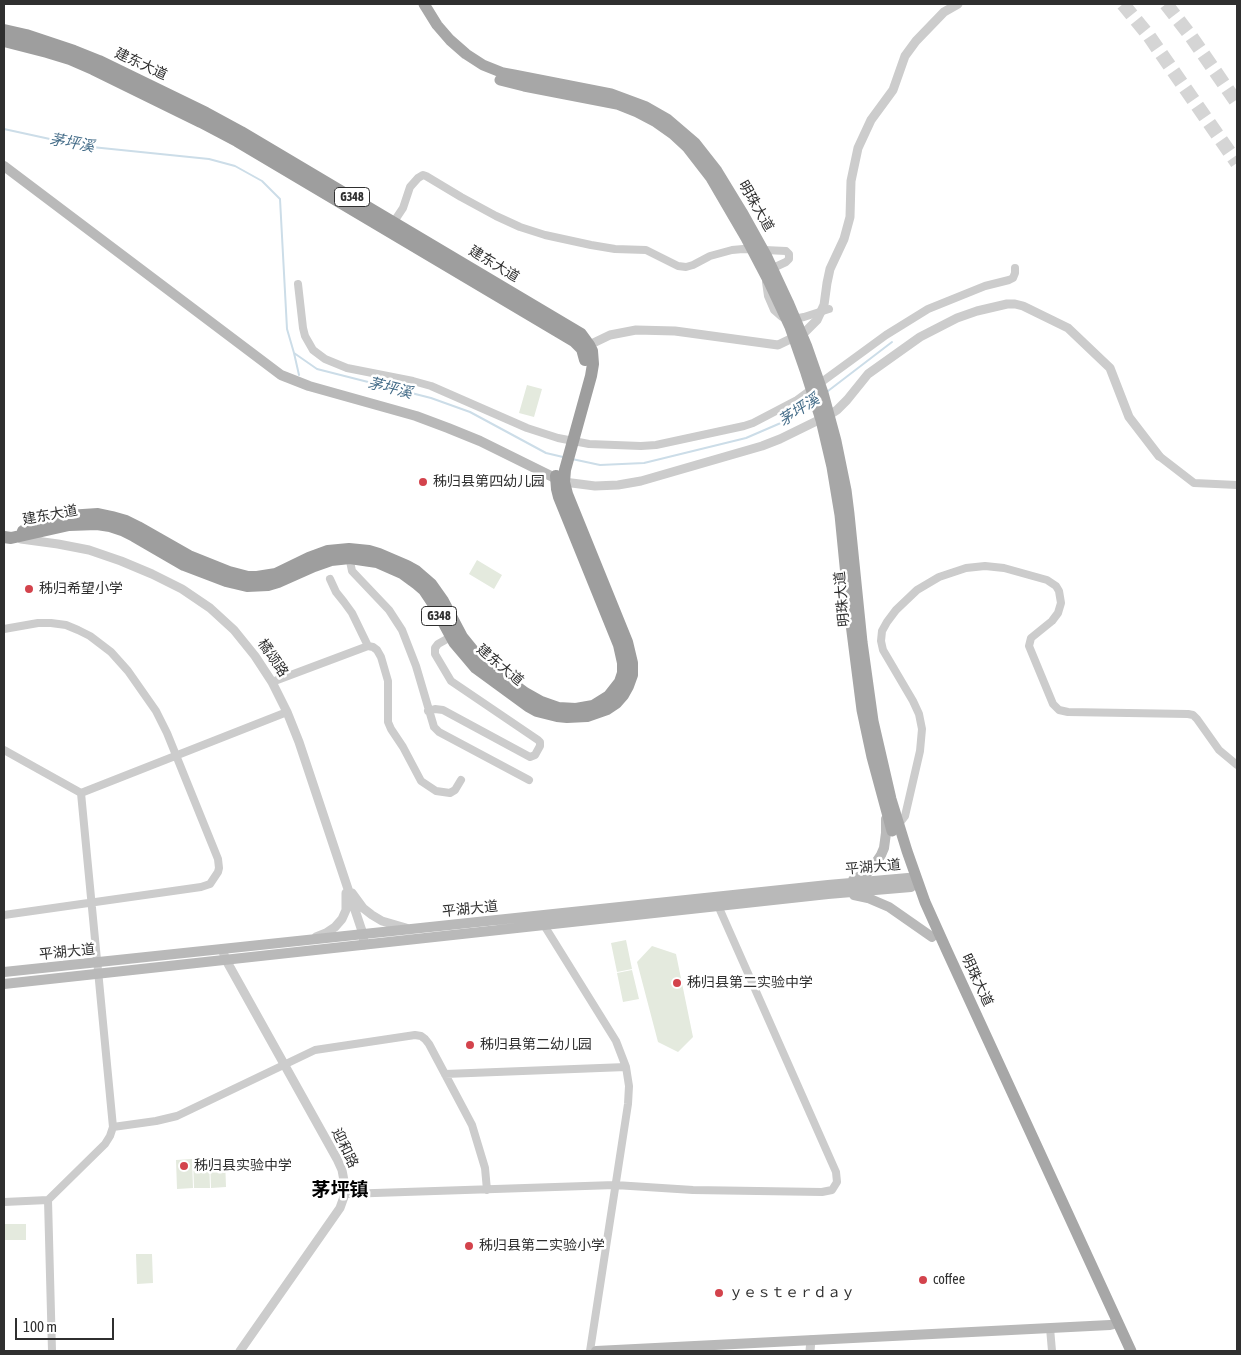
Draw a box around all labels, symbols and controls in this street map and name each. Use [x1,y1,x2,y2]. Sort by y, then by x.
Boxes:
street label: 建东大道 [112,45,170,83]
water label: 茅坪溪 [48,130,96,156]
street label: 明珠大道 [735,178,777,234]
road number: G348 [334,188,370,206]
street label: 建东大道 [466,242,522,286]
water label: 茅坪溪 [366,374,414,402]
water label: 茅坪溪 [775,390,823,430]
place label: 秭归县第四幼儿园 [433,474,545,490]
marker: 秭归县第四幼儿园 [417,476,429,488]
street label: 建东大道 [21,502,79,528]
street label: 明珠大道 [831,570,853,628]
place label: 秭归希望小学 [39,581,123,597]
marker: 秭归希望小学 [23,583,35,595]
road number: G348 [422,606,456,626]
street label: 橘颂路 [254,636,292,680]
street label: 建东大道 [473,641,527,689]
street label: 平湖大道 [844,856,902,878]
street label: 平湖大道 [441,898,499,920]
street label: 平湖大道 [38,941,96,963]
street label: 明珠大道 [958,951,996,1009]
place label: 秭归县第二实验中学 [687,975,813,991]
marker: 秭归县第二实验中学 [671,977,683,989]
place label: 秭归县第二幼儿园 [480,1037,592,1053]
marker: 秭归县第二幼儿园 [464,1039,476,1051]
street label: 迎和路 [328,1125,362,1171]
place label: 秭归县实验中学 [194,1158,292,1174]
marker: 秭归县实验中学 [178,1160,190,1172]
district label: 茅坪镇 [312,1179,368,1201]
place label: 秭归县第二实验小学 [479,1238,605,1254]
marker: 秭归县第二实验小学 [463,1240,475,1252]
place label: coffee [933,1272,965,1288]
marker: coffee [917,1274,929,1286]
place label: ｙｅｓｔｅｒｄａｙ [729,1285,855,1301]
marker: ｙｅｓｔｅｒｄａｙ [713,1287,725,1299]
scale bar [18,1308,116,1340]
text: 100 m [23,1318,57,1335]

